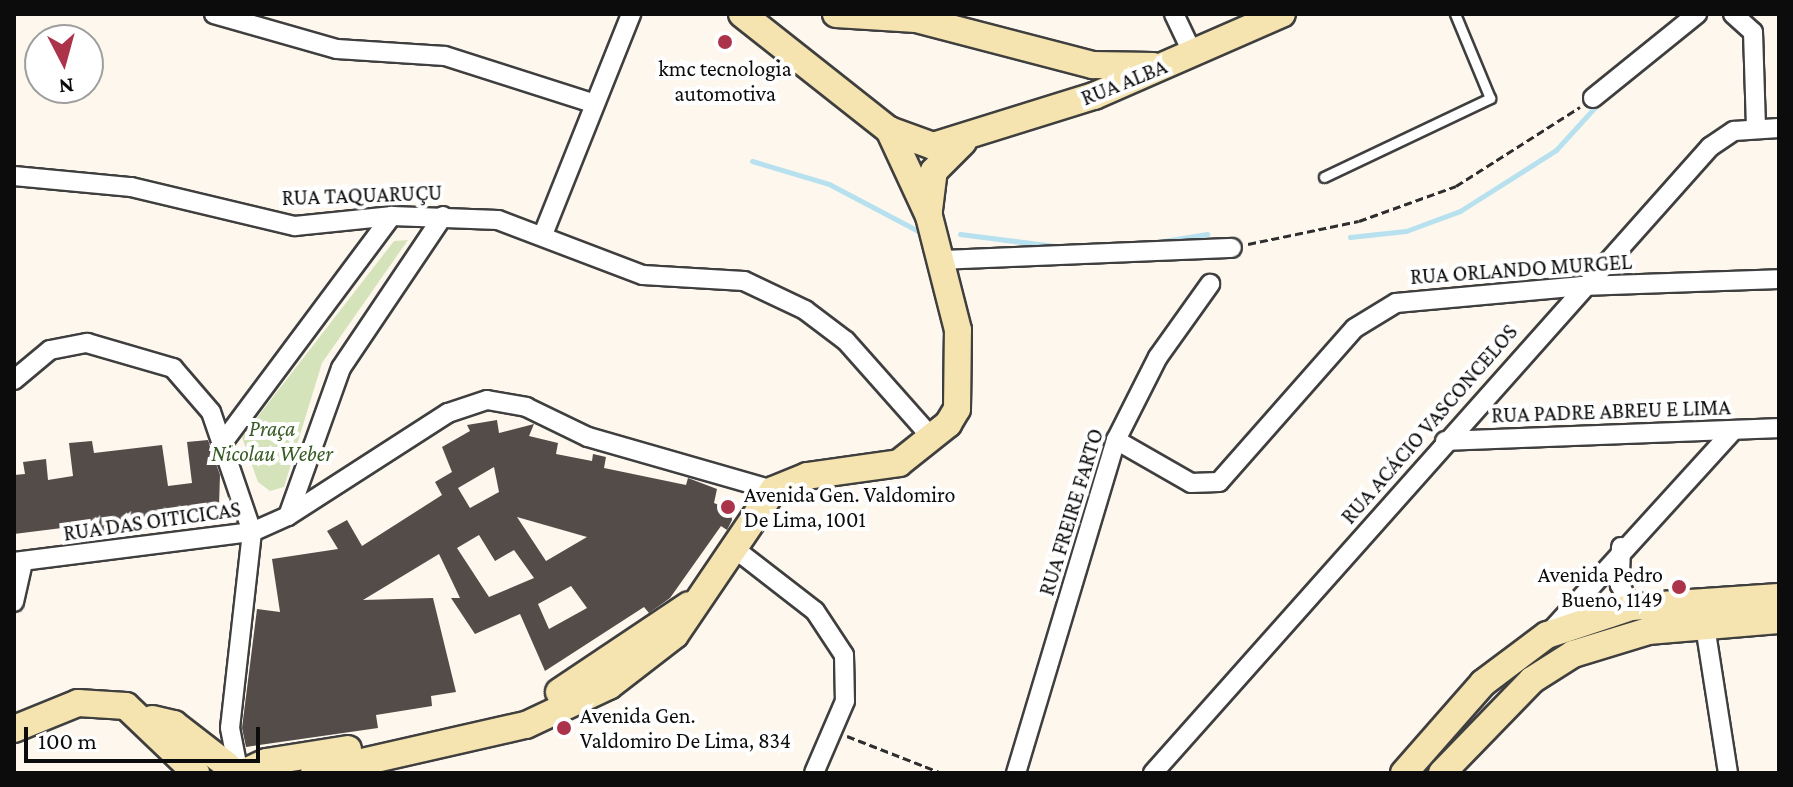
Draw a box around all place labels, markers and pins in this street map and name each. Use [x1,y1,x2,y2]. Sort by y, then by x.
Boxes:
marker: kmc tecnologia automotiva [716,33,734,51]
place label: kmc tecnologia automotiva [658,55,792,106]
place label: Avenida Gen. Valdomiro De Lima, 1001 [744,481,955,532]
marker: Avenida Gen. Valdomiro De Lima, 1001 [719,498,737,516]
place label: Avenida Pedro Bueno, 1149 [1538,561,1663,612]
marker: Avenida Pedro Bueno, 1149 [1670,578,1688,596]
place label: Avenida Gen. Valdomiro De Lima, 834 [580,702,791,754]
marker: Avenida Gen. Valdomiro De Lima, 834 [555,719,573,737]

